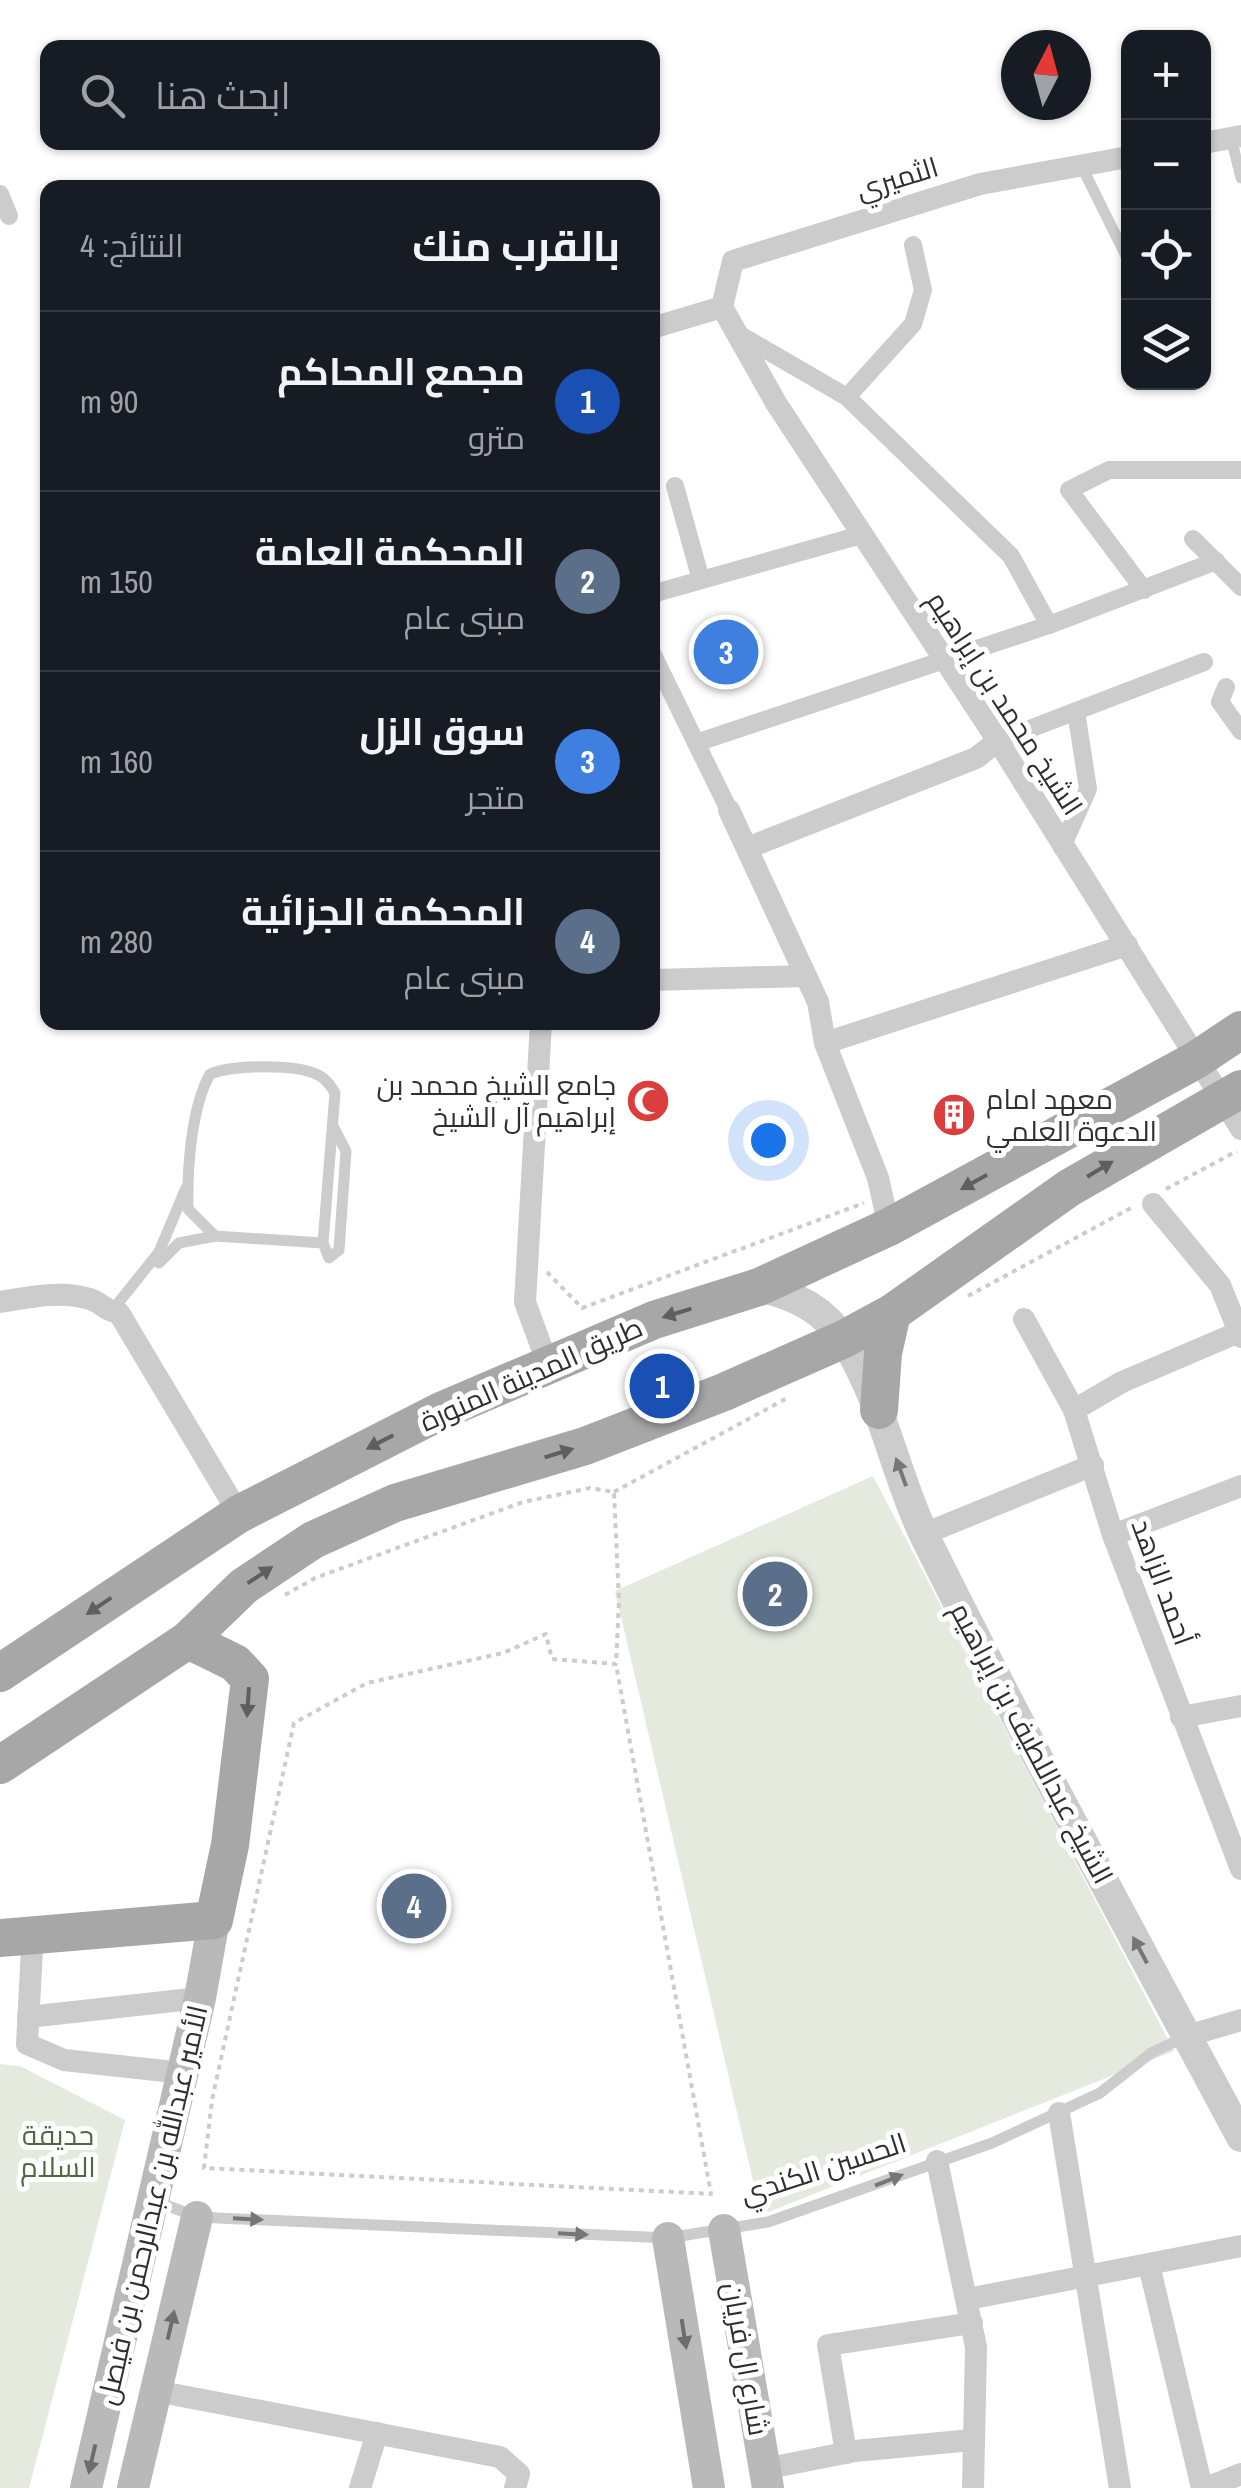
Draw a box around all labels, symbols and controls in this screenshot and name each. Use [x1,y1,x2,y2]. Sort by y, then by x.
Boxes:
north arrow [1001,30,1091,120]
map controls [1121,30,1211,390]
button: + [1121,30,1211,120]
search box [40,40,660,150]
icon: search [75,68,130,123]
text: ابحث هنا [155,70,291,121]
button: − [1121,120,1211,210]
street label: الثميري [851,148,944,211]
button: locate [1121,210,1211,300]
text: بالقرب منك [412,218,620,274]
text: النتائج: 4 [80,224,184,267]
button: layers [1121,300,1211,390]
text: مجمع المحاكم [277,346,525,397]
text: 90 m [80,380,138,423]
text: 1 [580,380,595,423]
text: مترو [468,416,525,459]
text: المحكمة العامة [255,526,525,577]
text: 150 m [80,560,153,603]
text: 2 [580,560,595,603]
street label: الشيخ محمد بن إبراهيم [917,584,1092,823]
text: مبنى عام [404,596,525,639]
pin: 3 [694,614,758,690]
text: سوق الزل [359,706,525,757]
text: 160 m [80,740,153,783]
text: 3 [580,740,595,783]
text: متجر [466,776,525,819]
text: المحكمة الجزائية [241,886,525,937]
text: 280 m [80,920,153,963]
text: 4 [580,920,595,963]
text: مبنى عام [404,956,525,999]
place label: جامع الشيخ محمد بن إبراهيم آل الشيخ [376,1066,616,1137]
mosque icon: جامع الشيخ محمد بن إبراهيم آل الشيخ [625,1078,671,1124]
place label: معهد امام الدعوة العلمي [986,1080,1157,1153]
building icon: معهد امام الدعوة العلمي [931,1092,977,1138]
your location [743,1115,794,1166]
one-way arrow [1086,1161,1114,1179]
one-way arrow [960,1173,988,1191]
one-way arrow [662,1306,692,1321]
street label: طريق المدينة المنورة [414,1308,648,1440]
pin: 1 [630,1348,694,1424]
one-way arrow [365,1433,394,1450]
one-way arrow [545,1445,575,1460]
one-way arrow [893,1457,908,1487]
street label: أحمد الزاهد [1123,1514,1203,1650]
pin: 2 [742,1556,808,1632]
one-way arrow [247,1566,274,1585]
one-way arrow [86,1596,113,1615]
street label: الشيخ عبداللطيف بن إبراهيم [941,1596,1122,1891]
one-way arrow [240,1686,256,1718]
pin: 4 [382,1868,446,1944]
one-way arrow [1132,1936,1149,1965]
street label: الأمير عبدالله بن عبدالرحمن بن فيصل [87,2001,217,2409]
park label: حديقة السلام [20,2116,96,2187]
street label: الحسين الكندي [735,2123,912,2216]
one-way arrow [874,2172,904,2188]
one-way arrow [233,2211,265,2227]
one-way arrow [557,2226,589,2242]
street label: شارع ال فريان [714,2279,778,2439]
one-way arrow [164,2309,179,2340]
one-way arrow [677,2319,692,2351]
one-way arrow [84,2444,99,2475]

